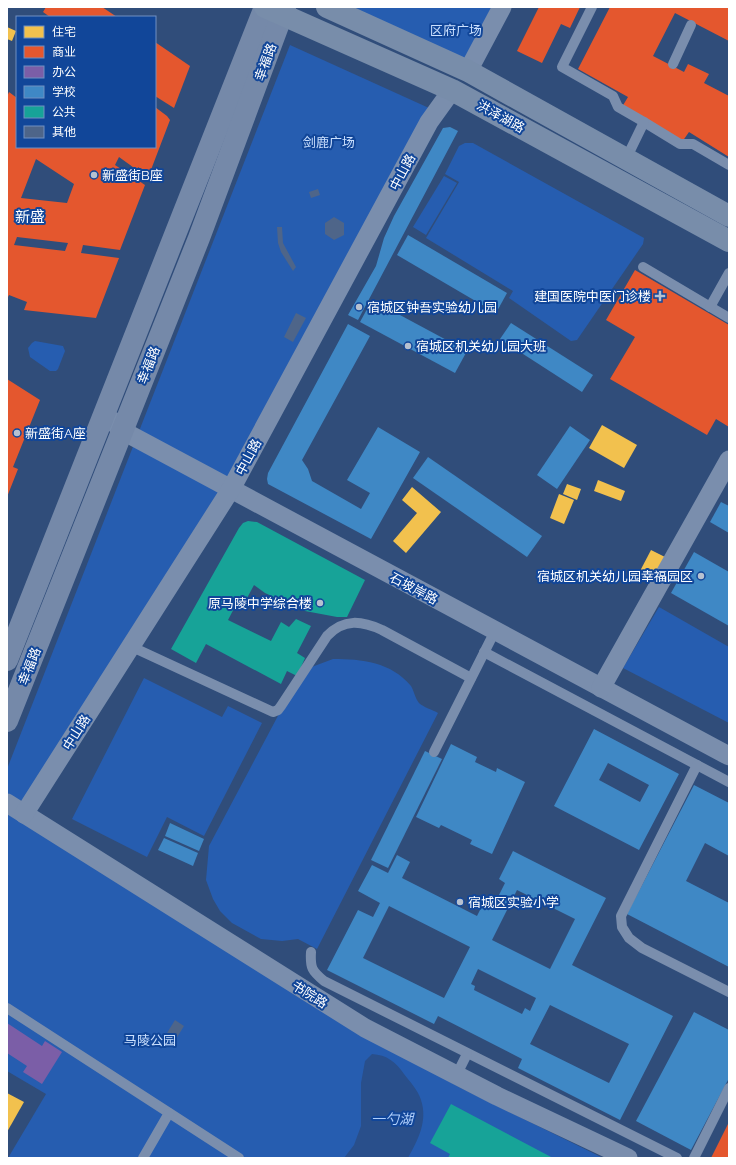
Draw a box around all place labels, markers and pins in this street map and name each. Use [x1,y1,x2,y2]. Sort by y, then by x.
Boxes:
place label: 新盛街B座 [102,168,163,183]
marker: 新盛街B座 [89,170,99,180]
place label: 建国医院中医门诊楼 [534,289,651,304]
marker: 建国医院中医门诊楼 [654,290,666,302]
place label: 宿城区钟吾实验幼儿园 [367,300,497,315]
marker: 宿城区钟吾实验幼儿园 [354,302,364,312]
place label: 宿城区机关幼儿园大班 [416,339,546,354]
marker: 宿城区机关幼儿园大班 [403,341,413,351]
place label: 新盛街A座 [25,426,86,441]
marker: 新盛街A座 [12,428,22,438]
place label: 宿城区机关幼儿园幸福园区 [537,569,693,584]
marker: 宿城区机关幼儿园幸福园区 [696,571,706,581]
place label: 原马陵中学综合楼 [208,596,312,611]
marker: 原马陵中学综合楼 [315,598,325,608]
place label: 宿城区实验小学 [468,895,559,910]
marker: 宿城区实验小学 [455,897,465,907]

